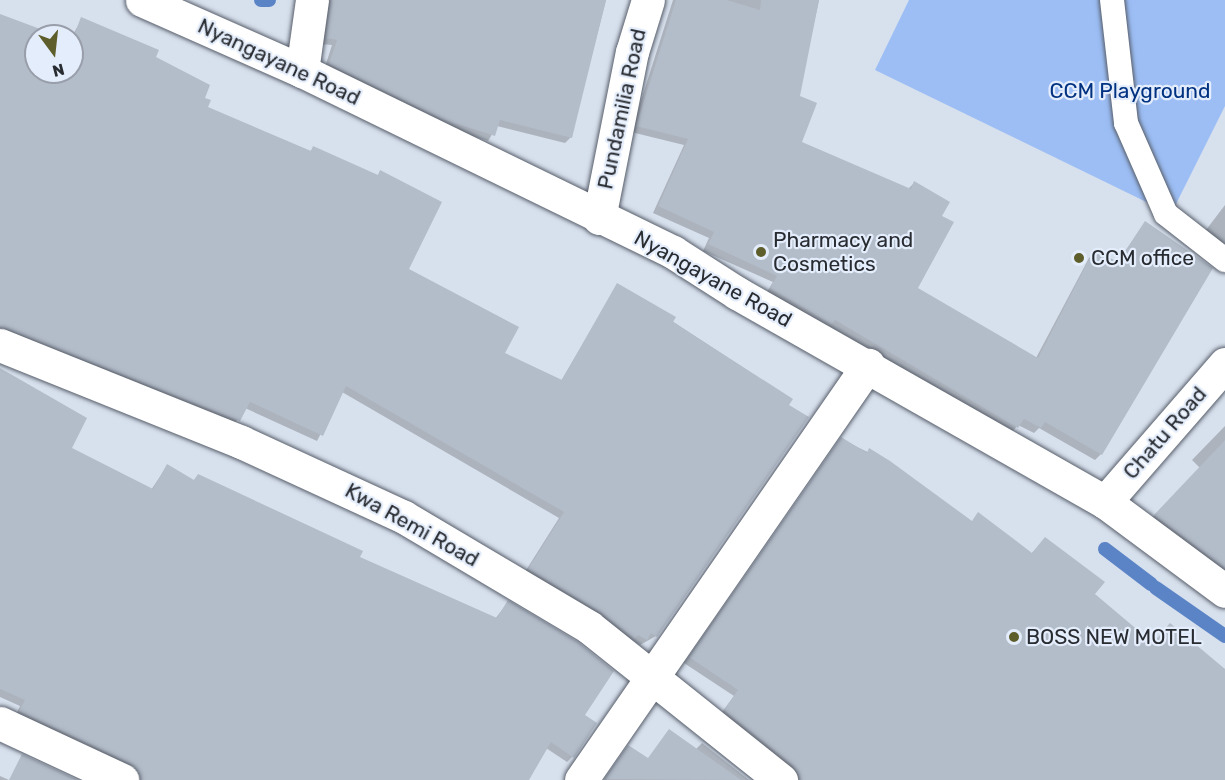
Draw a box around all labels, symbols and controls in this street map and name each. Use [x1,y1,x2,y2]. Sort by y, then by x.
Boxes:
street label: Nyangayane Road [194,13,364,111]
north arrow [24,24,84,84]
street label: Pundamilia Road [593,26,651,192]
text: N [50,59,66,81]
park label: CCM Playground [1049,78,1211,104]
street label: Nyangayane Road [630,225,796,333]
place label: Pharmacy and Cosmetics [773,227,914,277]
marker: Pharmacy and Cosmetics [754,245,768,259]
place label: CCM office [1091,245,1194,271]
marker: CCM office [1072,251,1086,265]
street label: Chatu Road [1118,382,1212,484]
street label: Kwa Remi Road [341,478,483,572]
place label: BOSS NEW MOTEL [1026,624,1202,650]
marker: BOSS NEW MOTEL [1007,630,1021,644]

